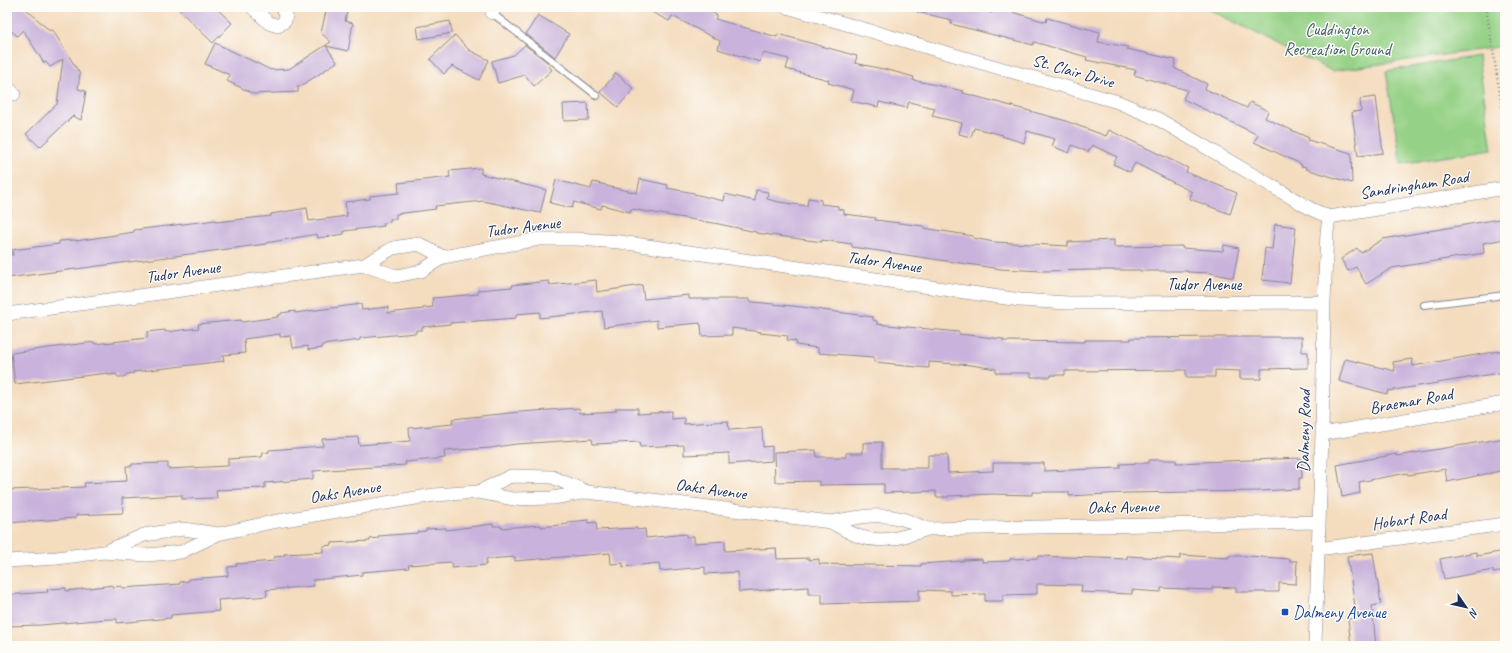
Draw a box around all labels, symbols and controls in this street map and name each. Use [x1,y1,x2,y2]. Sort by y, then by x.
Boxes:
park label: Cuddington Recreation Ground [1284,19,1393,60]
street label: St. Clair Drive [1030,49,1118,93]
street label: Sandringham Road [1358,166,1473,204]
street label: Tudor Avenue [485,212,563,242]
street label: Tudor Avenue [846,246,924,278]
street label: Tudor Avenue [145,256,223,288]
street label: Tudor Avenue [1167,274,1243,295]
street label: Braemar Road [1368,383,1456,419]
street label: Dalmeny Road [1293,386,1315,473]
street label: Oaks Avenue [674,474,749,505]
street label: Oaks Avenue [308,476,383,508]
street label: Oaks Avenue [1087,496,1160,518]
street label: Hobart Road [1371,503,1450,535]
north arrow [1446,587,1486,627]
place label: Dalmeny Avenue [1293,602,1387,623]
text: N [1465,606,1482,621]
marker: Dalmeny Avenue [1280,607,1290,617]

